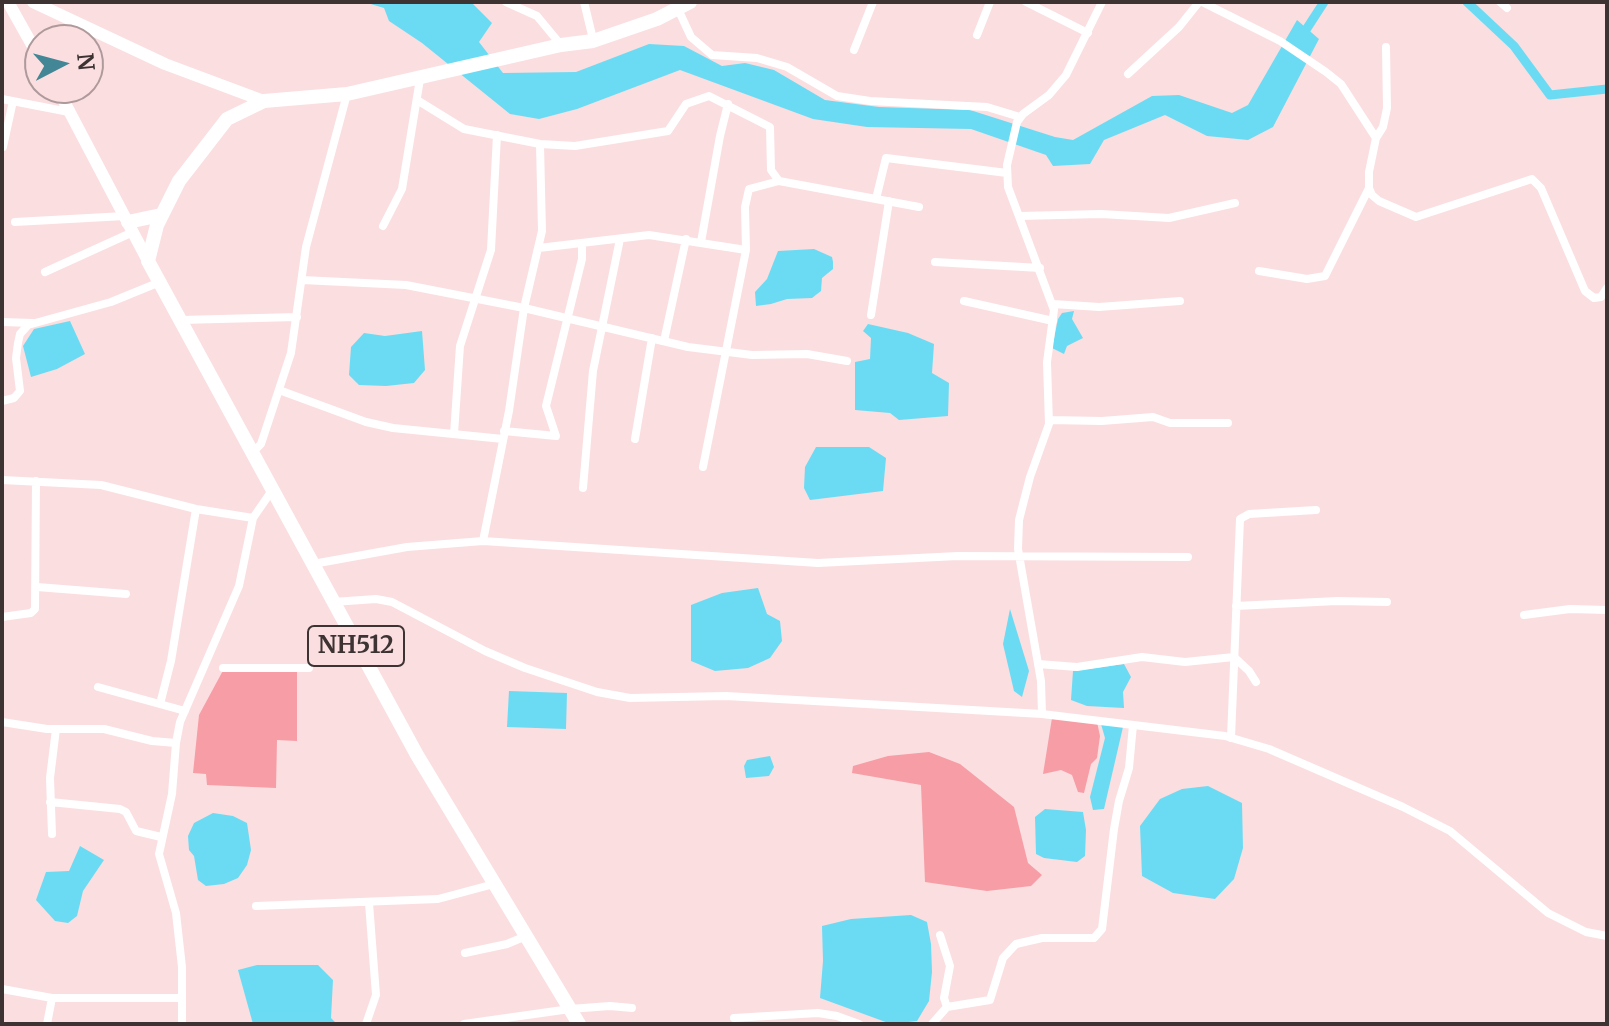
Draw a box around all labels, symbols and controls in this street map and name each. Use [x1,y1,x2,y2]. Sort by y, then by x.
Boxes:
north arrow [24,24,104,104]
text: N [71,52,101,72]
road number: NH512 [308,626,404,666]

